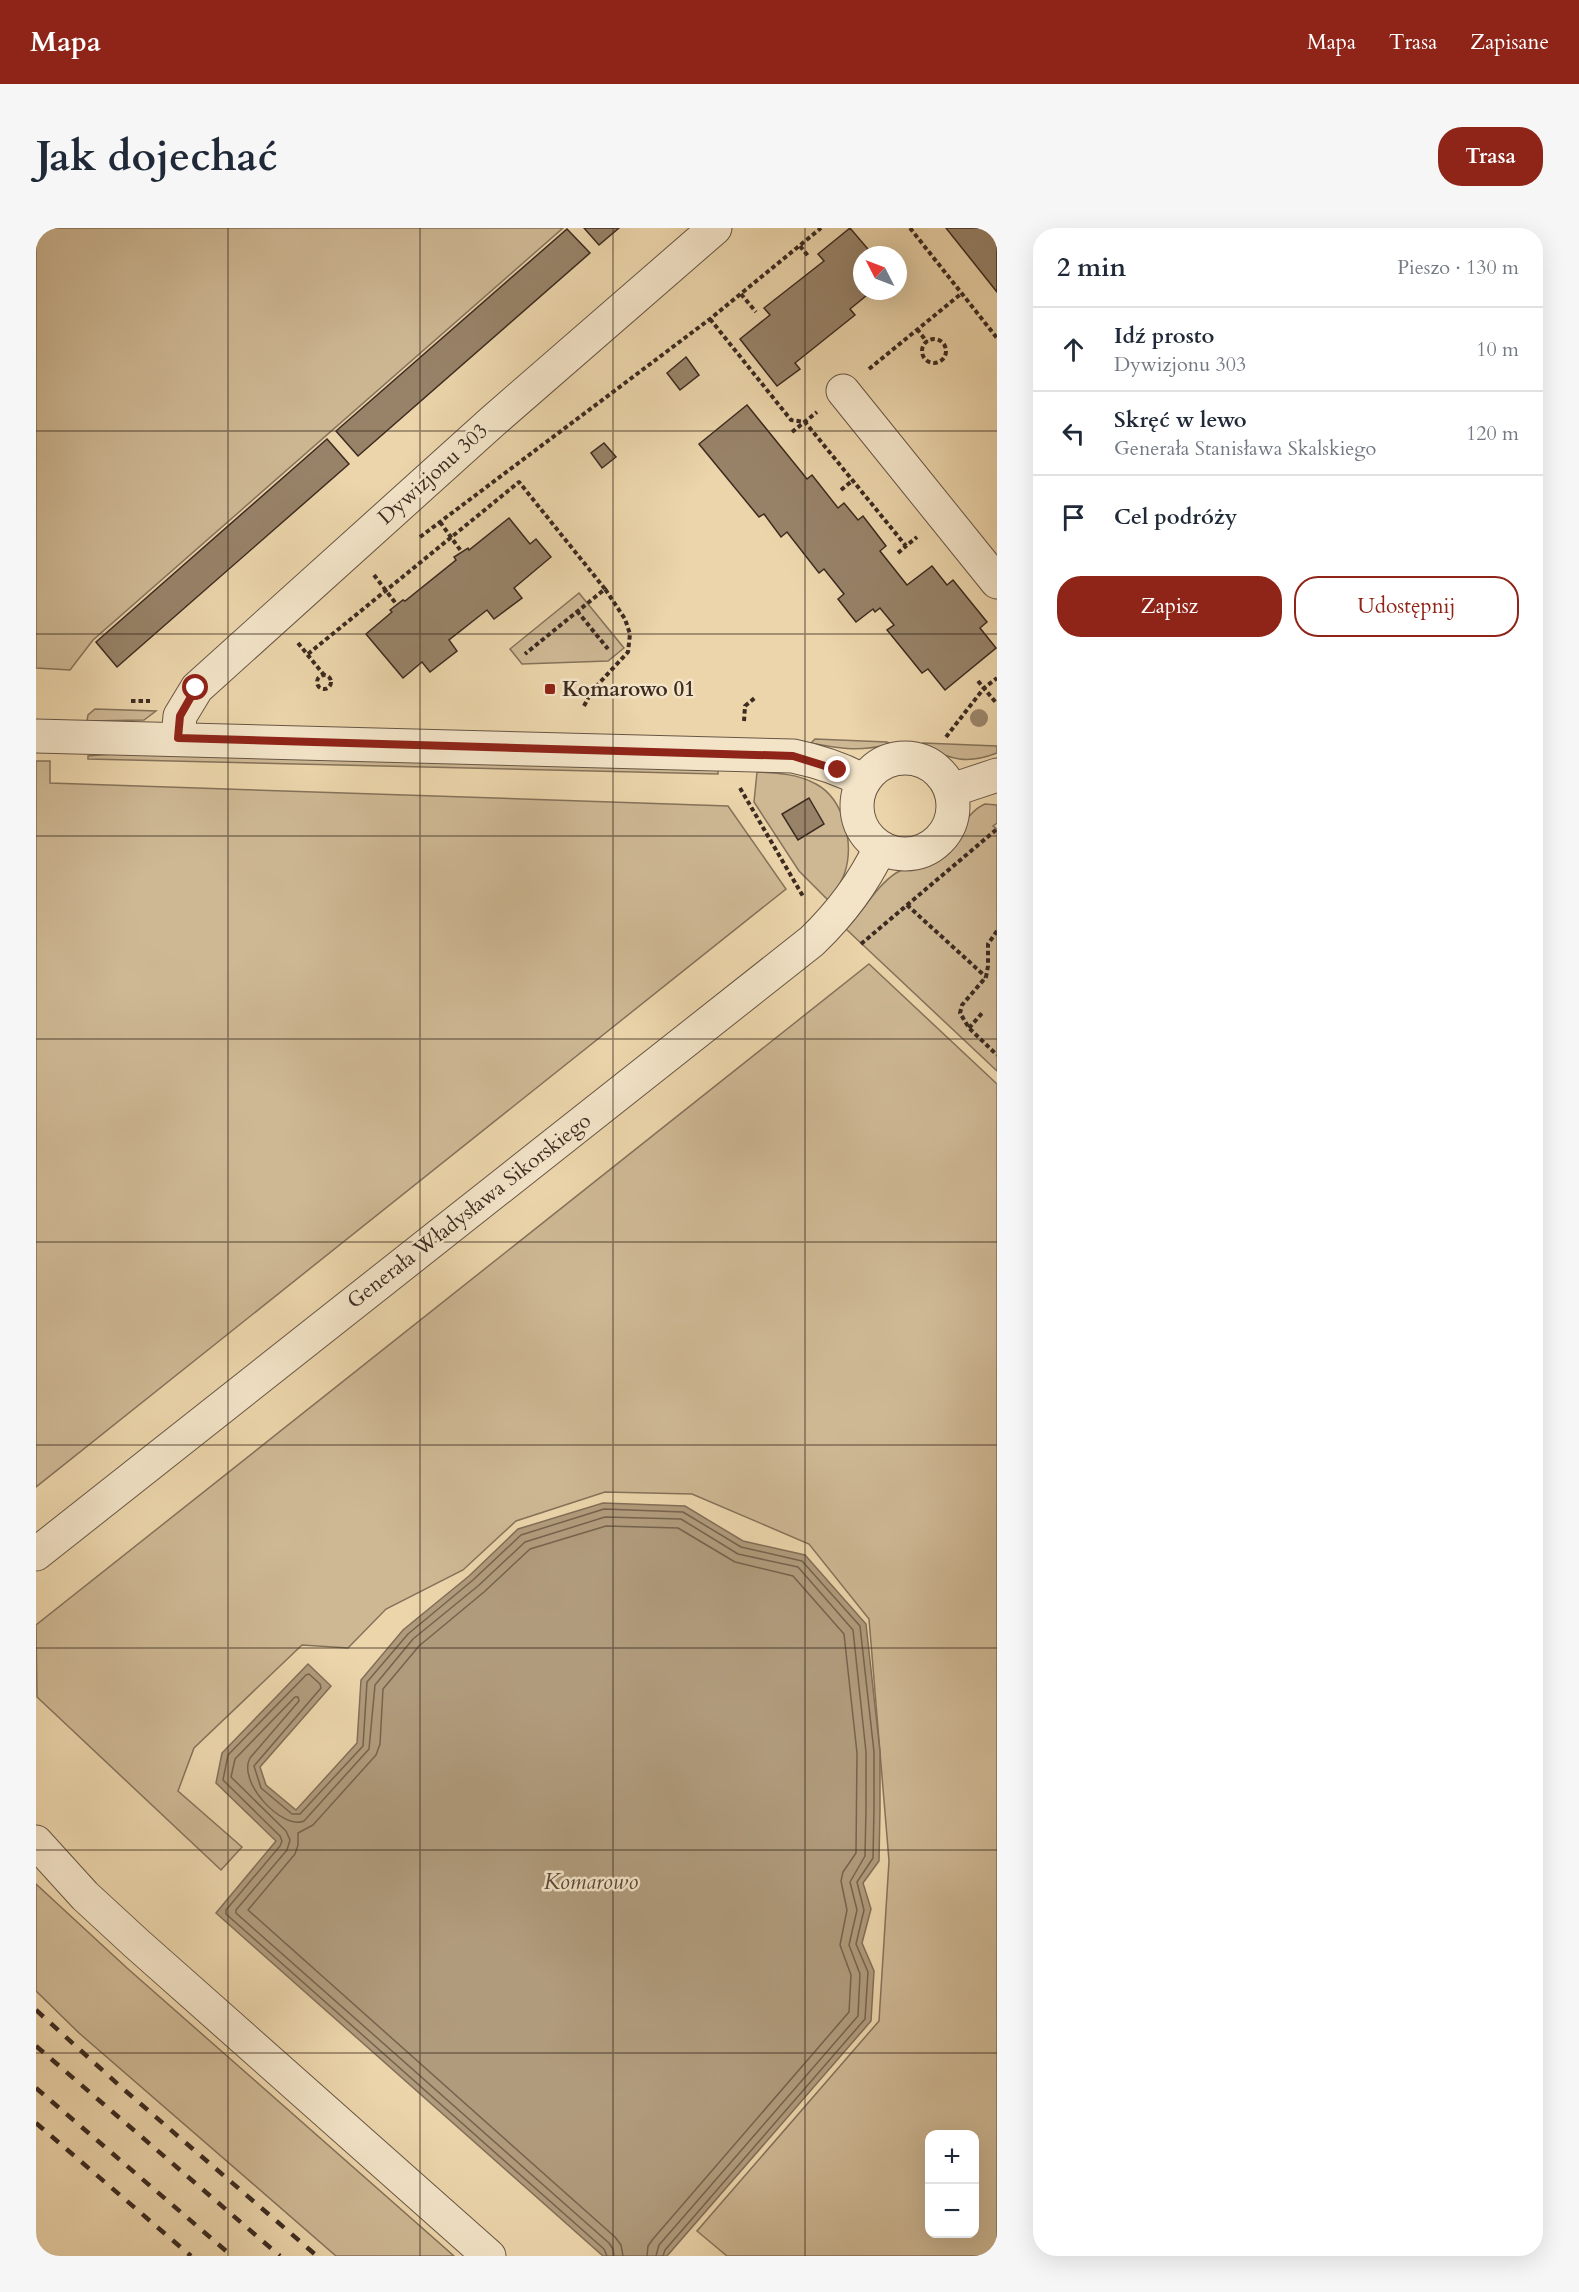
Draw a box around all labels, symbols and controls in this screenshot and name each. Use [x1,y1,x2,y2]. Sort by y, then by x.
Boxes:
text: Mapa [30,23,101,61]
text: Mapa [1307,28,1356,57]
text: Trasa [1389,28,1437,57]
text: Zapisane [1470,28,1549,57]
button: Trasa [1438,127,1543,186]
text: Jak dojechać [36,128,278,185]
north arrow [853,246,907,300]
text: 2 min [1057,250,1126,285]
text: Pieszo · 130 m [1397,254,1519,281]
text: Idź prosto [1114,321,1214,351]
icon: ahead [1057,333,1090,366]
text: 10 m [1476,336,1519,363]
text: Dywizjonu 303 [1114,351,1246,378]
text: Skręć w lewo [1114,405,1247,435]
street label: Dywizjonu 303 [372,417,494,531]
icon: left [1057,417,1090,450]
text: 120 m [1466,420,1519,447]
text: Generała Stanisława Skalskiego [1114,435,1376,462]
icon: arrive [1057,501,1090,534]
text: Cel podróży [1114,502,1237,532]
button: Zapisz [1057,576,1282,637]
button: Udostępnij [1294,576,1519,637]
route start [182,674,208,700]
place label: Komarowo 01 [562,675,695,704]
marker: Komarowo 01 [543,682,557,696]
route end [824,756,850,782]
street label: Generała Władysława Sikorskiego [341,1107,597,1315]
water label: Komarowo [544,1867,638,1897]
map controls [925,2130,979,2238]
button: + [925,2130,979,2184]
button: − [925,2184,979,2238]

